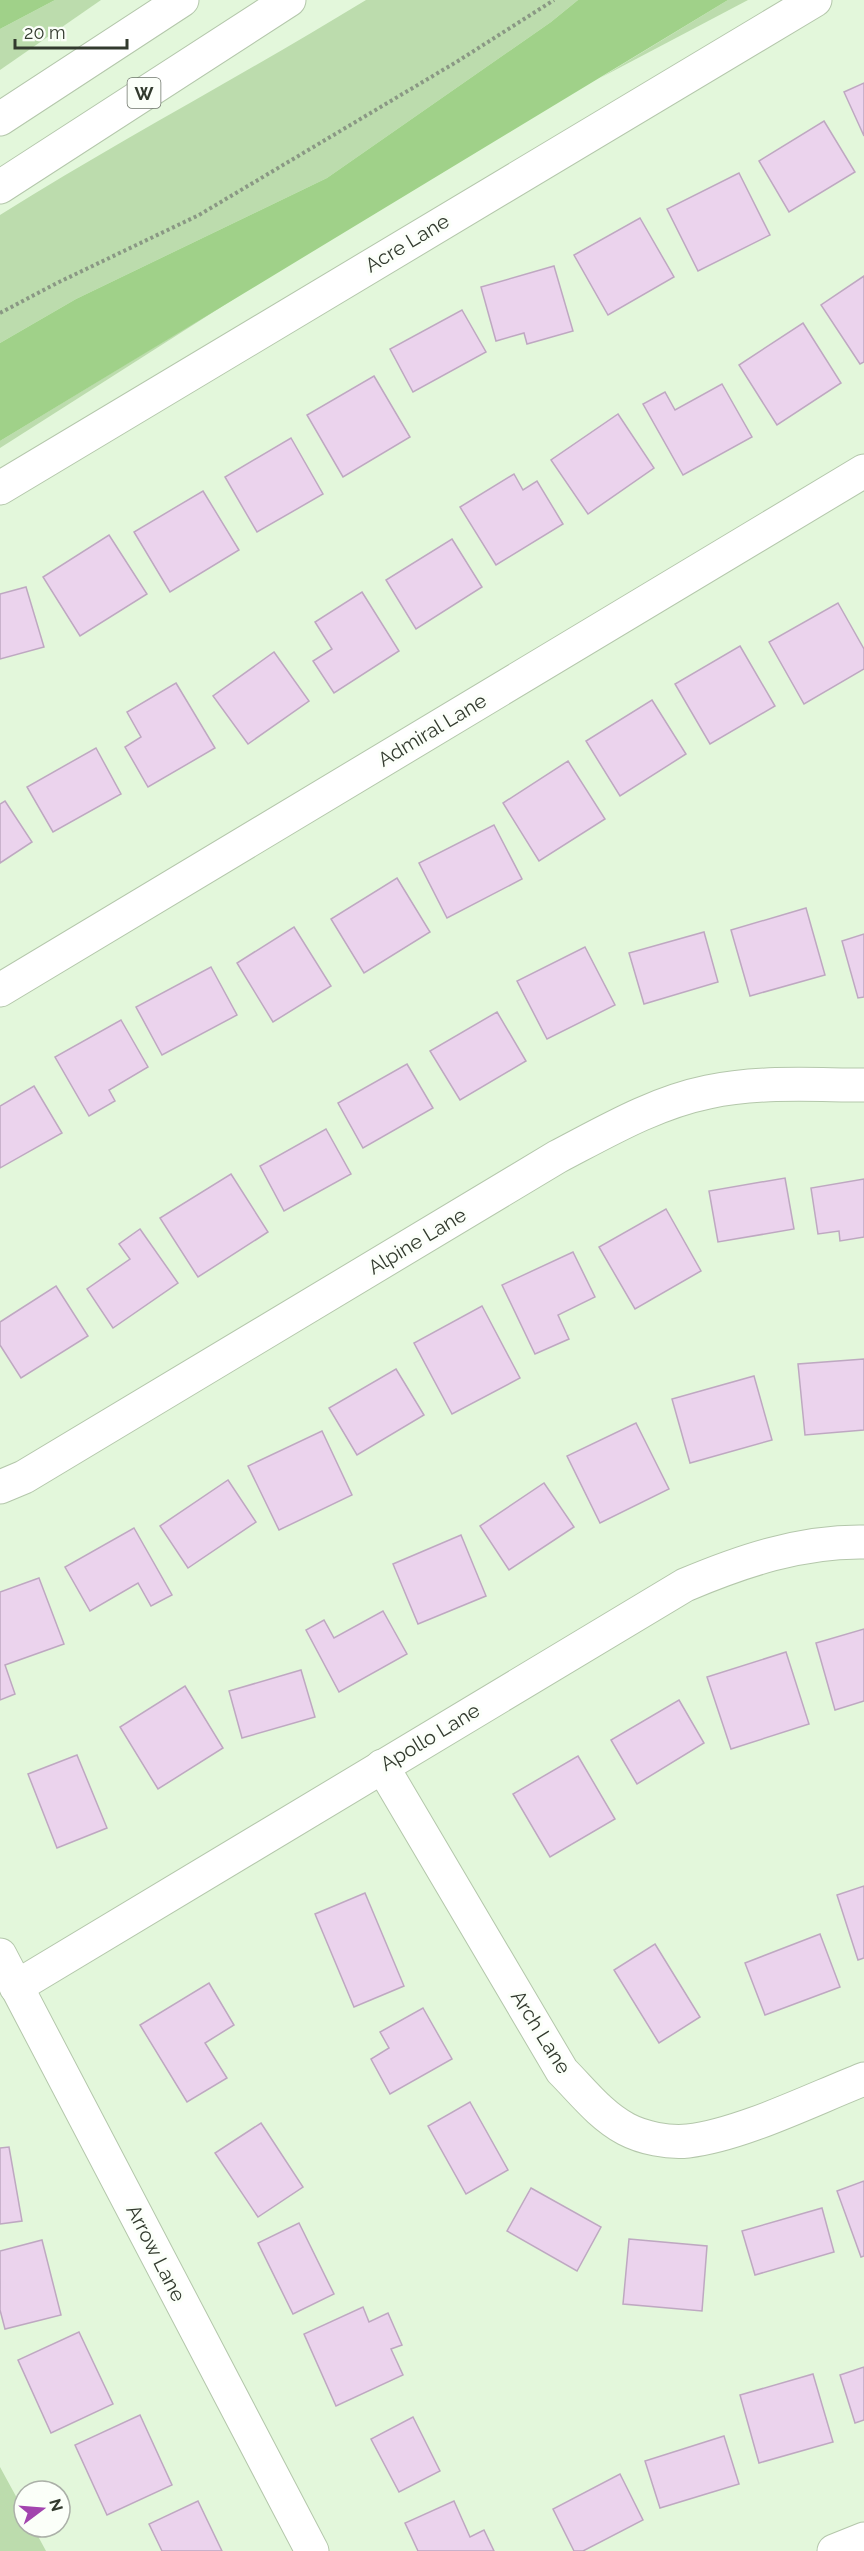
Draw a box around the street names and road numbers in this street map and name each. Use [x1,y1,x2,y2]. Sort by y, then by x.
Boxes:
road number: W [128,78,160,108]
street label: Acre Lane [361,208,454,277]
street label: Admiral Lane [373,688,491,772]
street label: Alpine Lane [364,1202,471,1280]
street label: Apollo Lane [376,1698,484,1776]
street label: Arch Lane [506,1986,576,2078]
street label: Arrow Lane [121,2201,191,2306]

